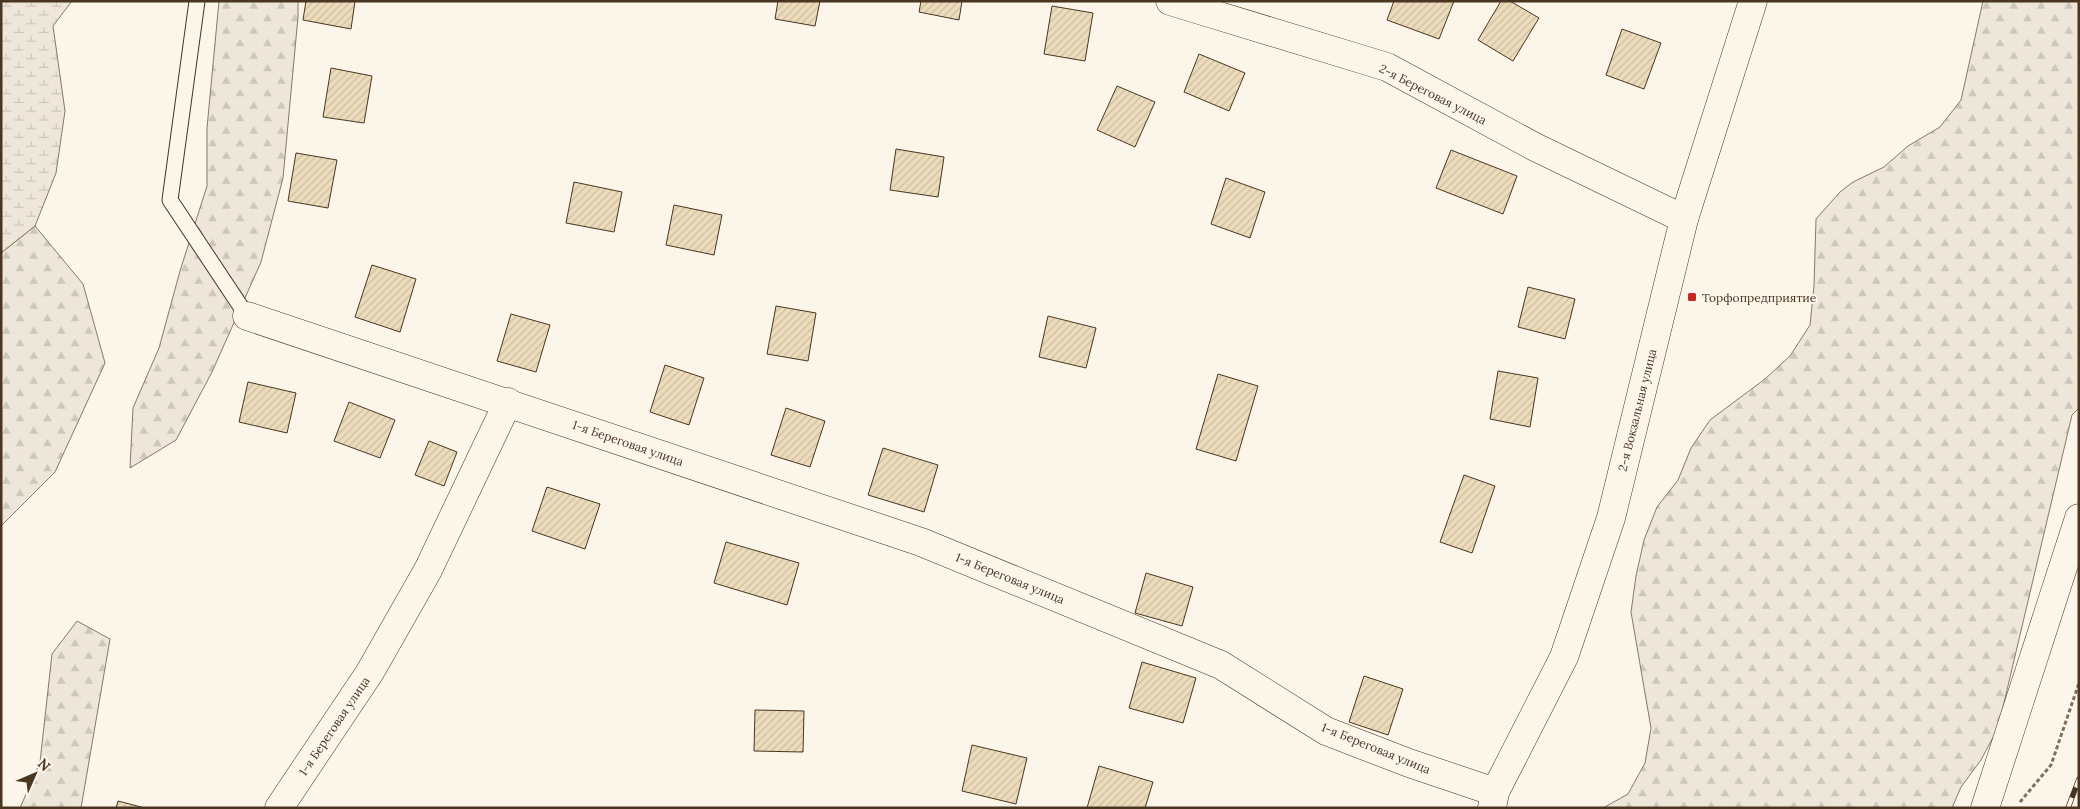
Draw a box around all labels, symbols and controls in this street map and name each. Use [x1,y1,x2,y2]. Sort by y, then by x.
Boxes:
street label: 2-я Береговая улица [1377,60,1489,128]
place label: Торфопредприятие [1702,290,1817,305]
marker: Торфопредприятие [1686,291,1698,303]
street label: 2-я Вокзальная улица [1615,347,1659,473]
street label: 1-я Береговая улица [571,417,685,469]
street label: 1-я Береговая улица [953,549,1067,607]
street label: 1-я Береговая улица [295,674,373,778]
street label: 1-я Береговая улица [1319,719,1433,777]
north arrow [10,749,60,799]
text: N [34,755,55,775]

